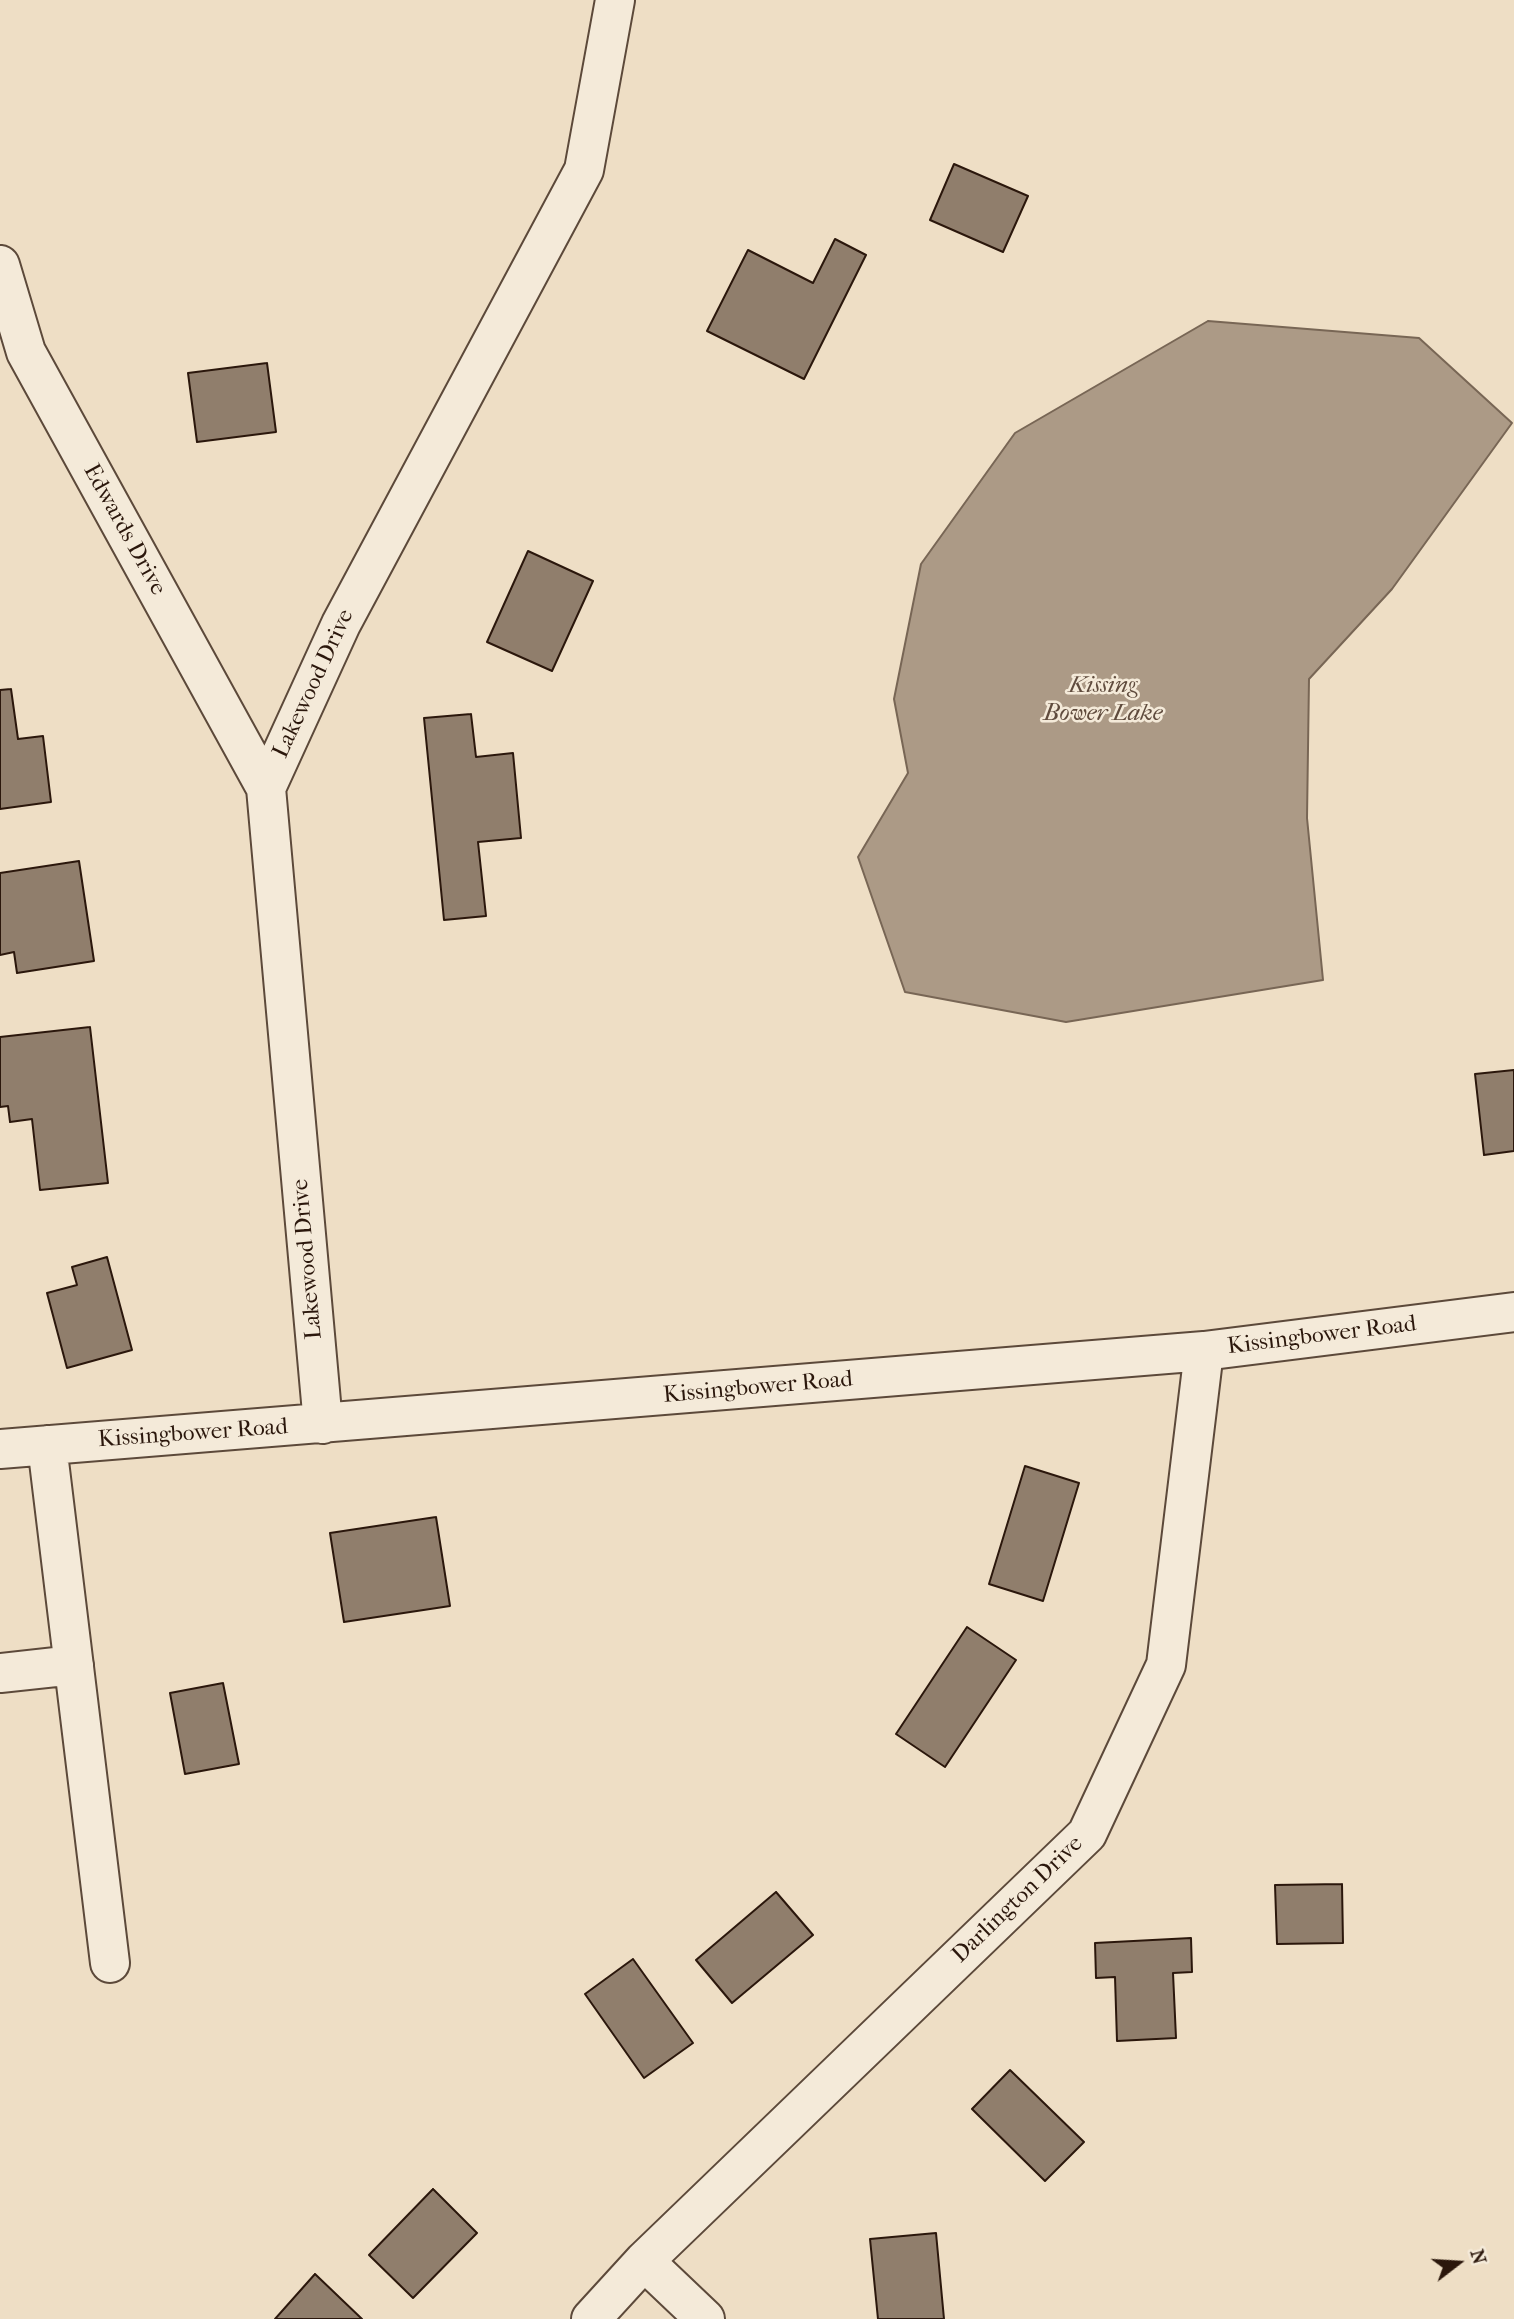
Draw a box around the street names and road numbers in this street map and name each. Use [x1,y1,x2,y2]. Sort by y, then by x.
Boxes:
street label: Edwards Drive [77,460,171,600]
street label: Lakewood Drive [268,605,360,763]
street label: Lakewood Drive [287,1178,329,1340]
street label: Kissingbower Road [1226,1311,1418,1361]
street label: Kissingbower Road [662,1366,854,1410]
street label: Kissingbower Road [97,1414,289,1454]
street label: Darlington Drive [947,1831,1089,1969]

